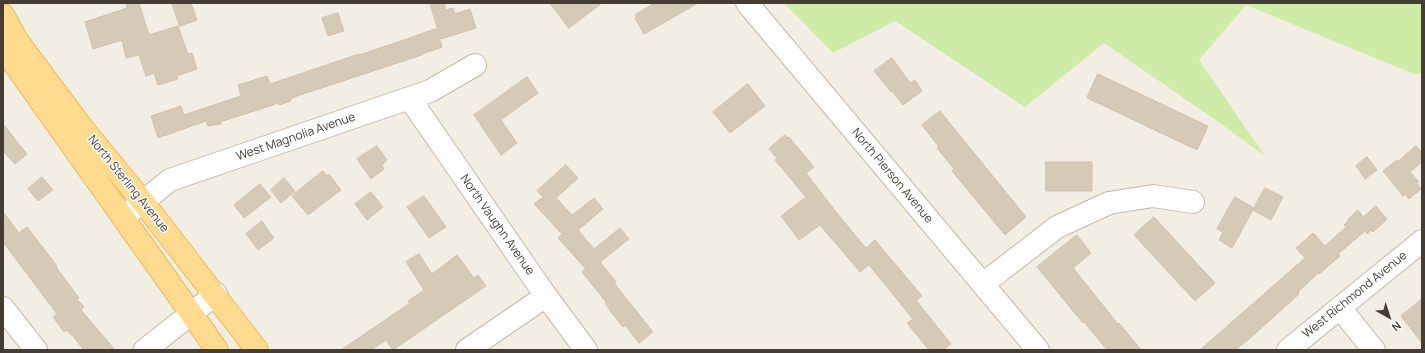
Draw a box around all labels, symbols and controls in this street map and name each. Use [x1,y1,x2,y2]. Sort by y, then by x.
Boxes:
street label: West Magnolia Avenue [235,110,357,164]
street label: North Pierson Avenue [848,126,936,226]
street label: North Sterling Avenue [84,133,172,235]
street label: North Vaughn Avenue [457,172,537,278]
street label: West Richmond Avenue [1300,248,1410,342]
north arrow [1369,297,1409,337]
text: N [1389,318,1405,335]

